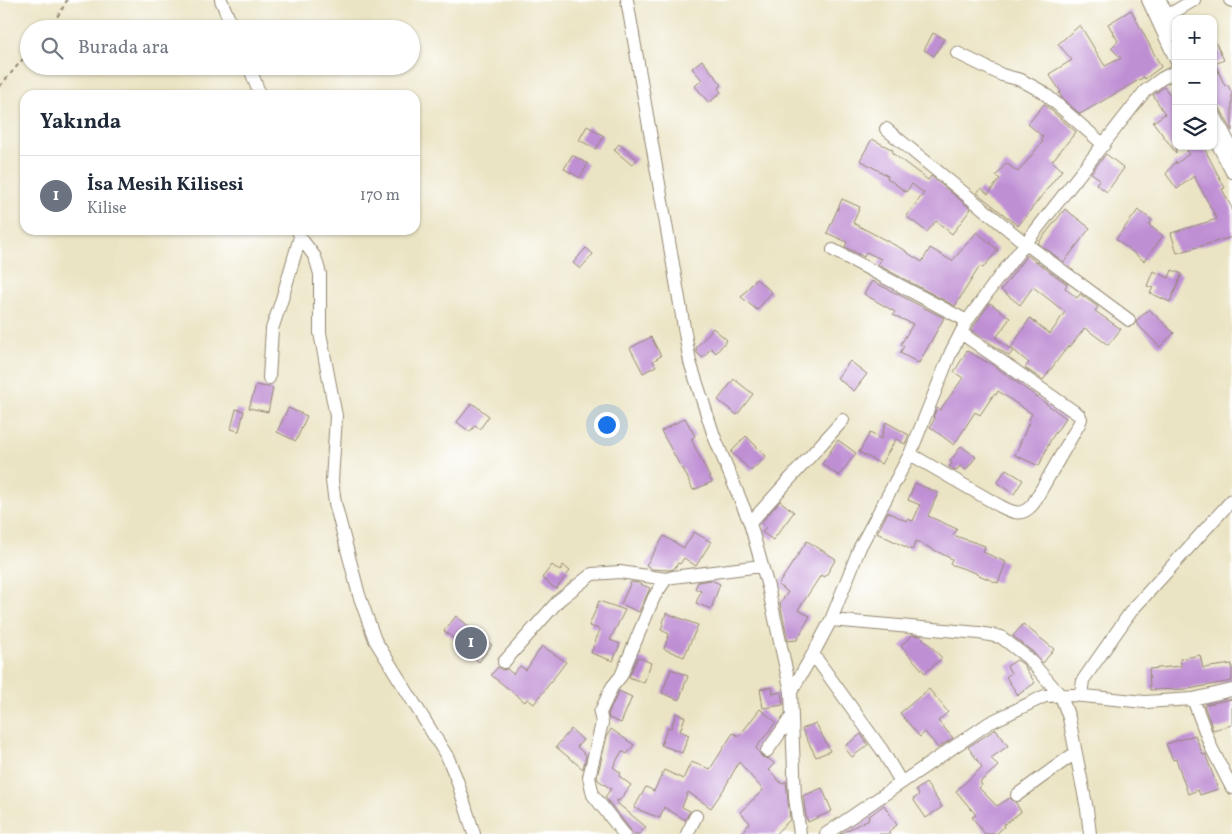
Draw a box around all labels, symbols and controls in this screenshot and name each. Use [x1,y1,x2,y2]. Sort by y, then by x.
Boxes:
map controls [1172,15,1217,150]
button: + [1172,15,1217,60]
search box [20,20,420,75]
icon: search [38,34,66,62]
text: Burada ara [78,35,169,61]
button: − [1172,60,1217,105]
button: layers [1172,105,1217,150]
text: Yakında [40,108,121,137]
text: İsa Mesih Kilisesi [87,172,244,198]
text: 1 [53,185,59,207]
text: 170 m [360,185,400,207]
text: Kilise [87,198,127,220]
your location [594,412,620,438]
pin: 1 [455,624,487,662]

